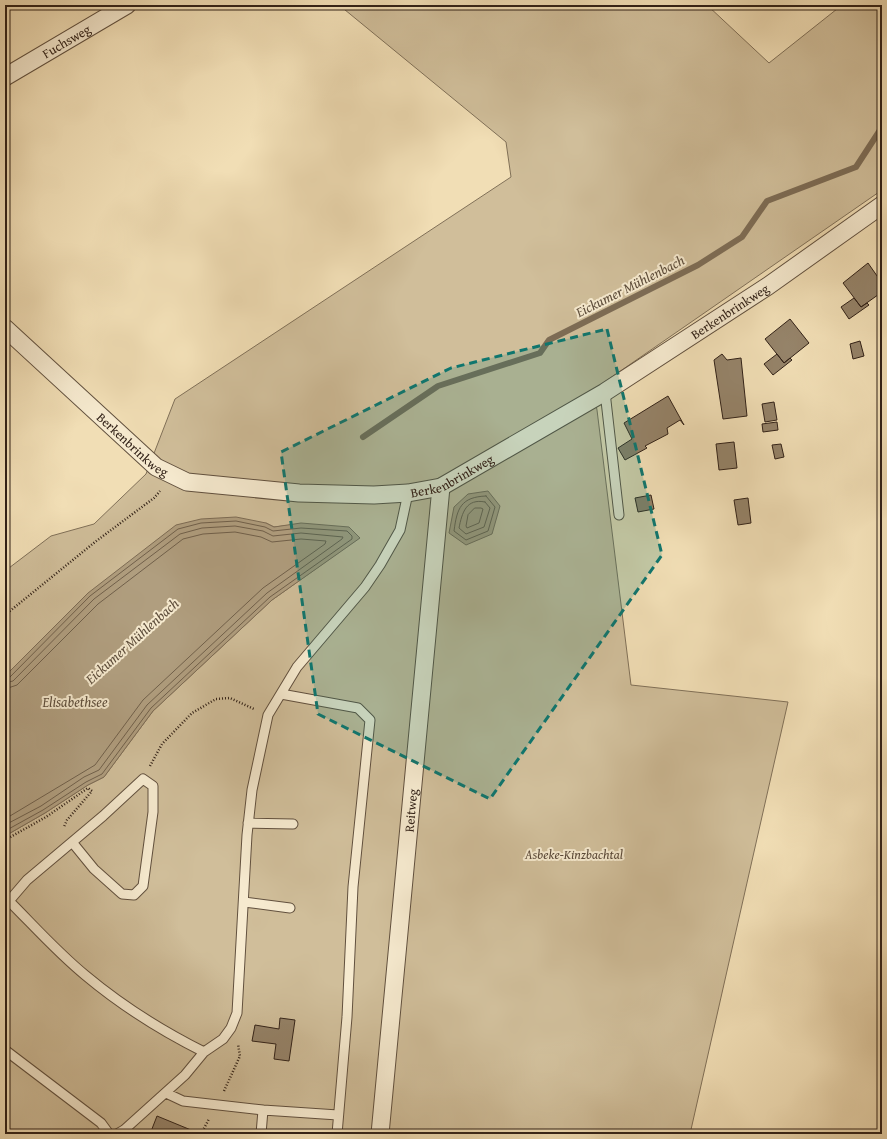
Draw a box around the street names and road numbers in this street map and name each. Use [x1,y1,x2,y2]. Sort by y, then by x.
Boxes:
street label: Fuchsweg [39,19,95,63]
street label: Berkenbrinkweg [687,279,773,344]
street label: Berkenbrinkweg [92,408,172,482]
street label: Berkenbrinkweg [409,449,498,502]
street label: Reitweg [400,787,423,833]

